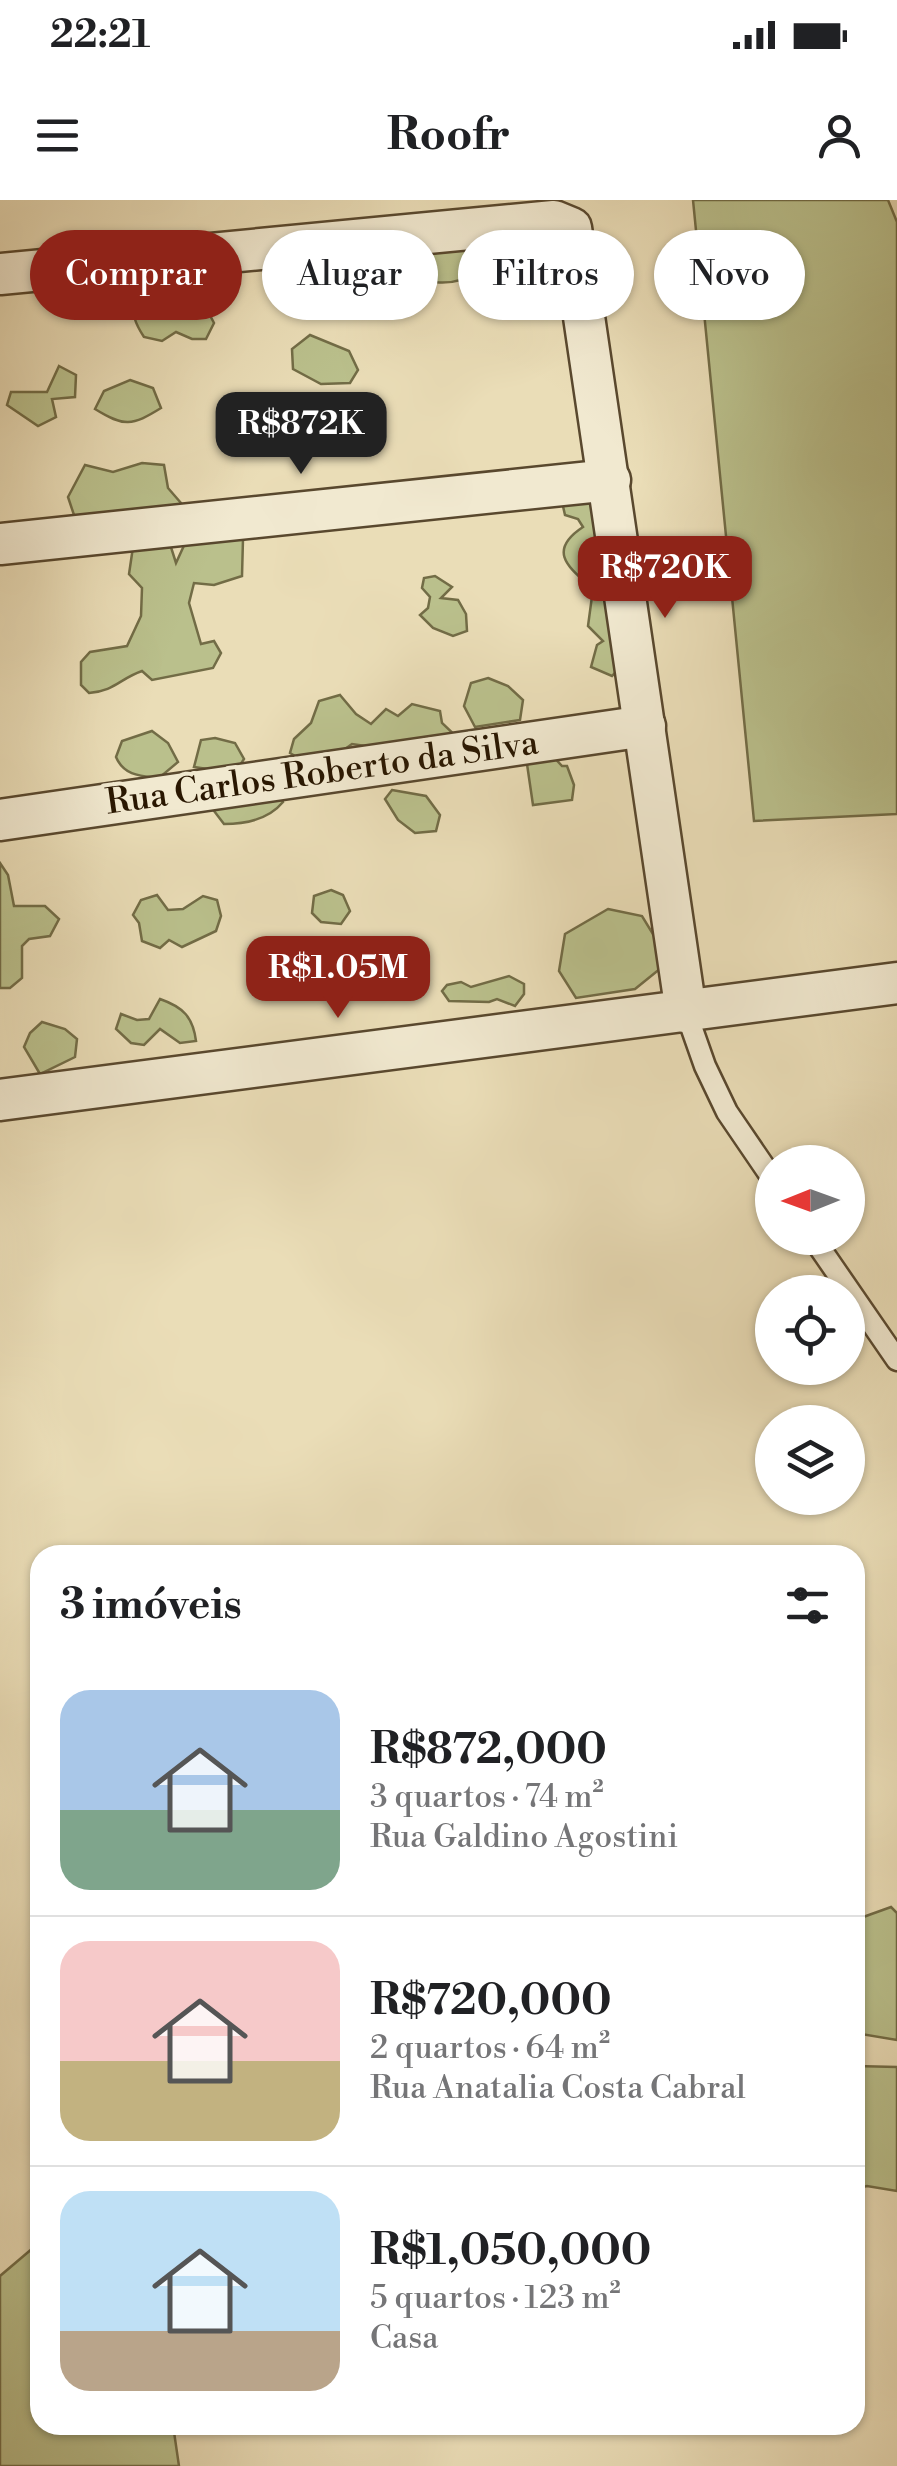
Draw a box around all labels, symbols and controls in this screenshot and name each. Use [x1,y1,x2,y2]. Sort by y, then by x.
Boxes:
text: 22:21 [50,12,150,59]
text: Roofr [387,107,510,164]
icon: menu [30,108,85,163]
icon: person [812,108,867,163]
chip: Comprar [30,230,242,320]
chip: Alugar [262,230,438,320]
chip: Filtros [458,230,634,320]
chip: Novo [654,230,805,320]
pin: R$872K [220,392,382,477]
text: R$872K [238,404,364,444]
pin: R$720K [584,536,746,621]
text: R$720K [600,548,730,588]
street label: Rua Carlos Roberto da Silva [103,721,541,825]
pin: R$1.05M [246,936,430,1021]
text: R$1.05M [268,948,408,988]
north arrow [755,1145,865,1255]
map controls [755,1145,865,1515]
button: locate [755,1275,865,1385]
button: layers [755,1405,865,1515]
icon: filters [780,1578,835,1633]
text: 3 imóveis [60,1579,242,1632]
text: R$872,000 [370,1724,607,1777]
icon: home [140,1730,260,1850]
text: 3 quartos · 74 m² [370,1777,604,1817]
text: Rua Galdino Agostini [370,1817,678,1857]
text: R$720,000 [370,1975,611,2028]
icon: home [140,1981,260,2101]
text: 2 quartos · 64 m² [370,2028,610,2068]
text: Rua Anatalia Costa Cabral [370,2068,746,2108]
text: R$1,050,000 [370,2225,651,2278]
icon: home [140,2231,260,2351]
text: 5 quartos · 123 m² [370,2278,621,2318]
text: Casa [370,2318,438,2358]

